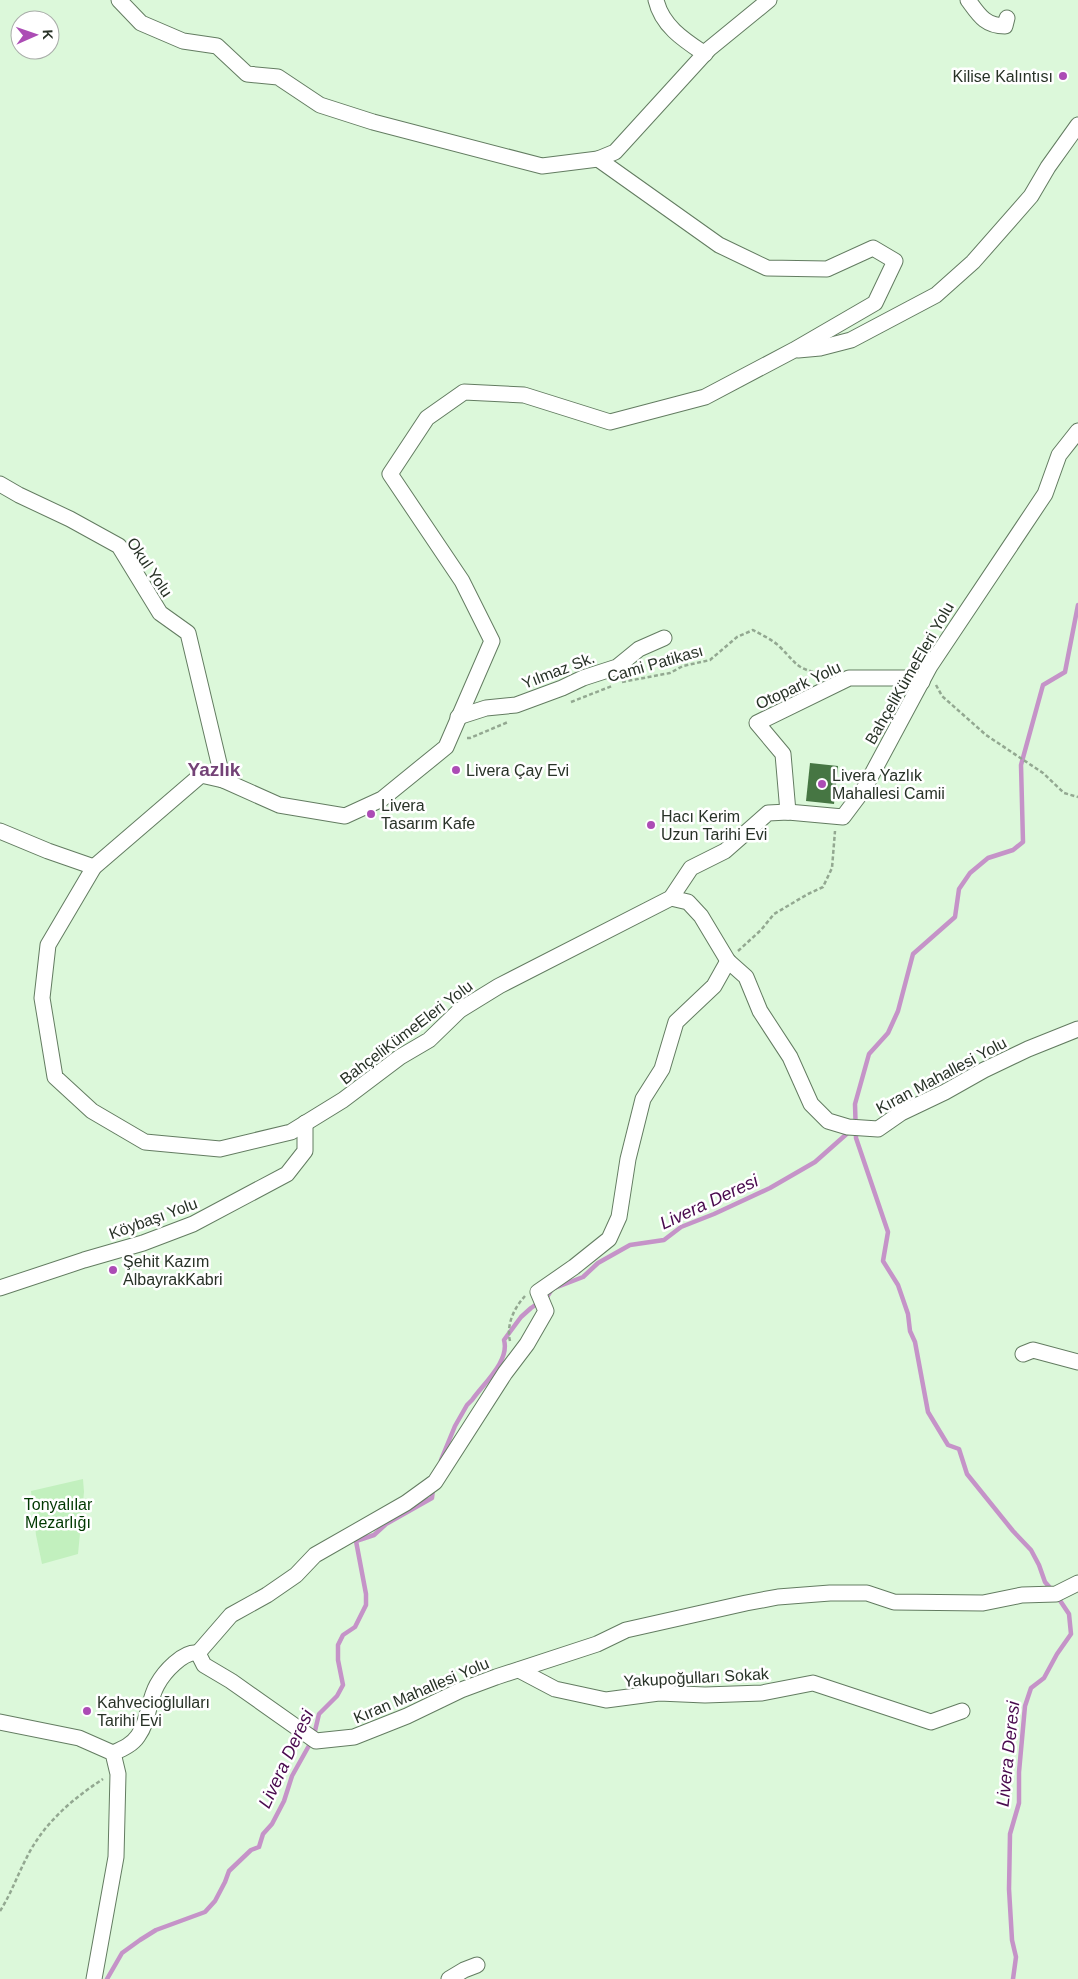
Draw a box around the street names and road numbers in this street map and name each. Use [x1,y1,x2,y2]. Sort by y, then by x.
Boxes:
street label: Okul Yolu [124,535,176,600]
street label: BahçeliKümeEleri Yolu [862,599,957,747]
street label: Cami Patikası [605,642,705,685]
street label: Yılmaz Sk. [519,649,597,692]
street label: Otopark Yolu [753,658,843,713]
street label: BahçeliKümeEleri Yolu [337,977,476,1088]
street label: Kıran Mahallesi Yolu [873,1034,1009,1117]
street label: Köybaşı Yolu [107,1195,200,1242]
street label: Kıran Mahallesi Yolu [351,1654,491,1727]
street label: Yakupoğulları Sokak [623,1665,770,1690]

